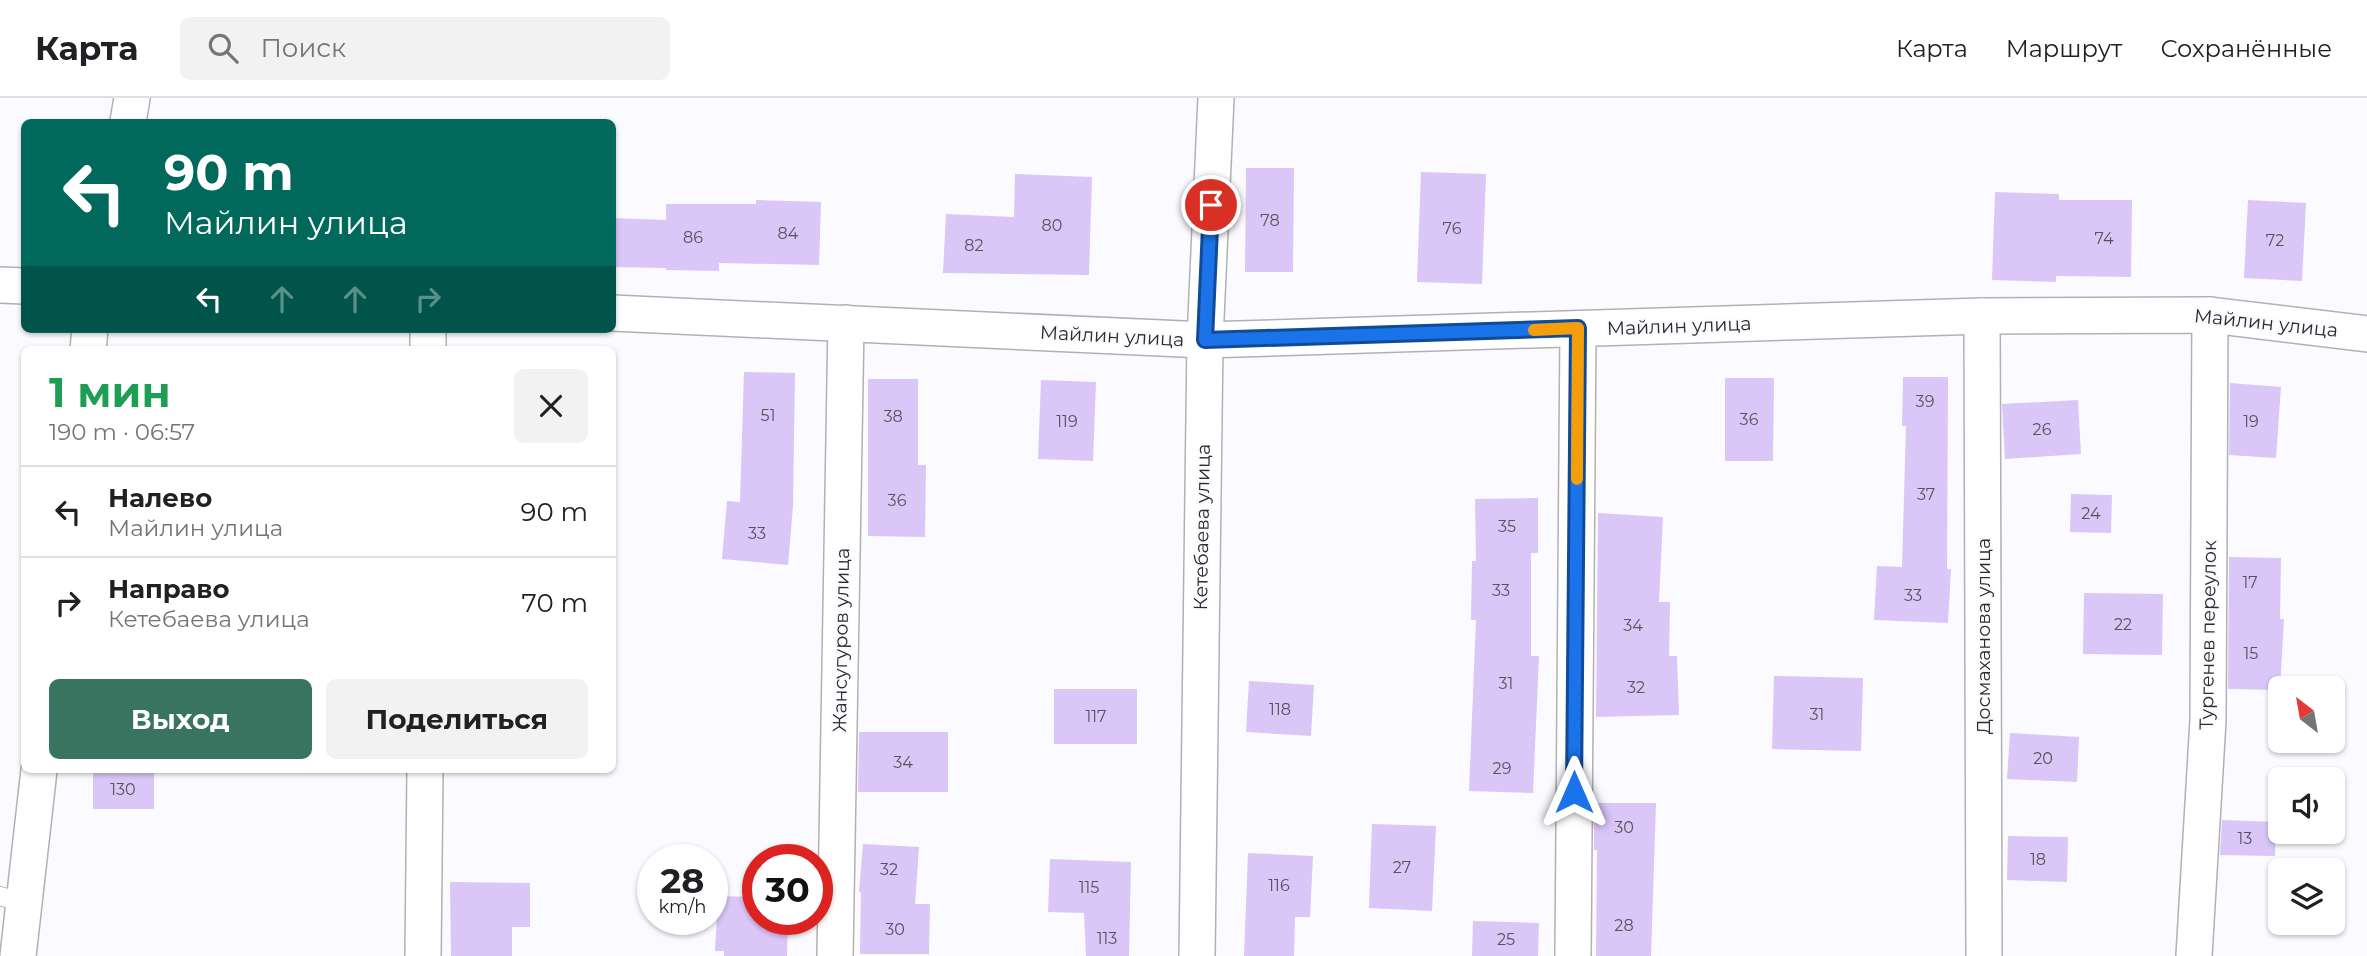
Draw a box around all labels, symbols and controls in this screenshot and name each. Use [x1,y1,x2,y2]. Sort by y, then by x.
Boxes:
search box [180,17,670,80]
text: Карта [35,28,138,68]
icon: search [204,29,242,67]
text: Поиск [260,32,346,64]
text: Карта [1896,34,1968,63]
text: Маршрут [2006,34,2122,63]
text: Сохранённые [2160,34,2332,63]
text: 90 m [164,143,294,202]
icon: left [49,147,140,238]
pin [1181,175,1241,235]
icon: arrive [1192,186,1230,224]
text: Майлин улица [164,203,408,242]
house number: 78 [1260,211,1280,230]
house number: 80 [1042,216,1062,235]
house number: 76 [1443,219,1462,238]
house number: 84 [778,224,799,243]
house number: 86 [683,228,703,247]
house number: 74 [2095,229,2114,248]
house number: 72 [2266,231,2284,250]
house number: 82 [964,236,984,255]
icon: left [190,280,228,318]
icon: ahead [263,280,301,318]
icon: ahead [336,280,374,318]
icon: right [409,280,447,318]
street label: Майлин улица [2193,304,2339,342]
street label: Майлин улица [1606,312,1752,340]
street label: Майлин улица [1039,321,1185,351]
text: 1 мин [49,366,171,418]
button: close [514,369,588,443]
house number: 39 [1916,392,1934,411]
house number: 51 [761,406,775,425]
house number: 38 [883,407,903,426]
house number: 36 [1740,410,1759,429]
house number: 119 [1056,412,1078,431]
house number: 19 [2243,412,2259,431]
text: 190 m · 06:57 [49,418,195,446]
house number: 26 [2033,420,2052,439]
street label: Кетебаева улица [1189,444,1215,610]
text: Налево [108,482,212,514]
house number: 37 [1917,485,1935,504]
house number: 36 [888,491,907,510]
icon: left [49,493,87,531]
text: 90 m [521,496,588,528]
house number: 24 [2081,504,2101,523]
text: Майлин улица [108,514,283,542]
house number: 35 [1498,517,1516,536]
house number: 33 [748,524,766,543]
street label: Досмаханова улица [1972,538,1995,734]
street label: Тургенев переулок [2195,540,2221,730]
street label: Жансугуров улица [828,548,854,732]
text: Направо [108,573,229,605]
house number: 17 [2242,573,2258,592]
house number: 33 [1492,581,1510,600]
icon: right [49,584,87,622]
house number: 33 [1904,586,1922,605]
text: 70 m [522,587,588,619]
text: Кетебаева улица [108,605,310,633]
house number: 22 [2114,615,2132,634]
house number: 34 [1623,616,1643,635]
house number: 15 [2244,644,2258,663]
house number: 31 [1499,674,1513,693]
north arrow [2268,676,2345,752]
map controls [2268,676,2345,935]
house number: 32 [1627,678,1645,697]
button: Выход [49,679,312,759]
button: Поделиться [326,679,588,759]
house number: 118 [1269,700,1291,719]
house number: 31 [1810,705,1824,724]
house number: 117 [1086,707,1106,726]
house number: 20 [2033,749,2053,768]
house number: 34 [893,753,913,772]
position arrow [1537,755,1611,829]
house number: 29 [1493,759,1511,778]
button: sound [2268,767,2345,844]
house number: 130 [110,780,136,799]
house number: 30 [1614,818,1634,837]
house number: 13 [2238,829,2252,848]
speed limit sign: 30 [742,844,833,935]
house number: 18 [2030,850,2046,869]
house number: 27 [1393,858,1411,877]
button: layers [2268,858,2345,935]
text: 28 [661,859,704,902]
house number: 32 [880,860,898,879]
house number: 116 [1268,876,1290,895]
house number: 115 [1079,878,1099,897]
text: km/h [658,896,707,918]
house number: 28 [1614,916,1634,935]
house number: 30 [885,920,905,939]
house number: 113 [1097,929,1117,948]
house number: 25 [1497,930,1515,949]

